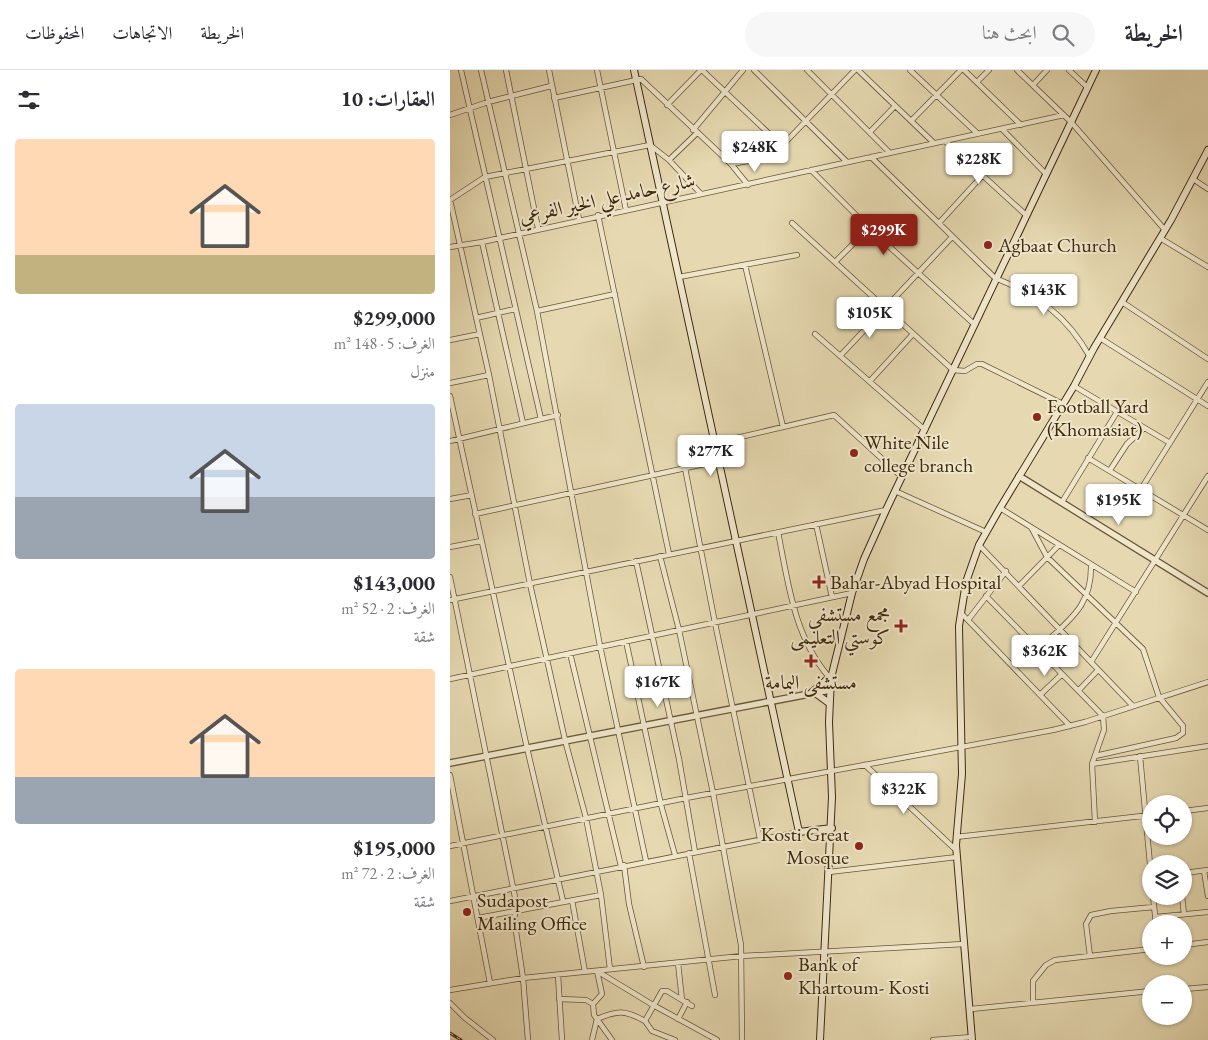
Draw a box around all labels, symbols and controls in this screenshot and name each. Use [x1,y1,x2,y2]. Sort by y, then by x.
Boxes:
search box [745,12,1095,57]
text: الخريطة [1125,17,1183,48]
text: ابحث هنا [982,20,1037,45]
text: المحفوظات [25,21,84,44]
text: الاتجاهات [112,21,172,44]
text: الخريطة [200,21,244,44]
icon: search [1049,21,1077,49]
text: العقارات: 10 [341,85,435,112]
icon: filters [15,86,43,114]
pin: $248K [720,131,790,173]
text: $248K [733,136,777,157]
pin: $228K [944,142,1014,185]
text: $228K [957,148,1001,169]
street label: شارع حامد علي الخير الفرعي [517,167,699,236]
icon: home [180,171,270,261]
pin: $299K [849,214,919,256]
text: $299K [862,219,906,240]
place label: Agbaat Church [997,232,1117,258]
marker: Agbaat Church [982,239,994,251]
pin: $143K [1009,274,1079,316]
text: $143K [1022,279,1066,300]
pin: $105K [835,296,905,339]
text: $105K [848,302,892,323]
text: $299,000 [353,304,435,331]
text: الغرف: 5 · 148 m² [334,333,435,354]
text: منزل [410,361,435,382]
place label: Football Yard (Khomasiat) [1047,393,1149,442]
marker: Football Yard (Khomasiat) [1031,411,1043,423]
place label: White Nile college branch [864,429,973,478]
pin: $277K [676,434,746,477]
icon: home [180,436,270,526]
text: $277K [689,440,733,461]
marker: White Nile college branch [848,447,860,459]
pin: $195K [1084,484,1154,526]
text: $195K [1097,489,1141,510]
text: $143,000 [353,569,435,596]
place label: Bahar-Abyad Hospital [830,569,1001,595]
marker: Bahar-Abyad Hospital [812,575,826,589]
text: الغرف: 2 · 52 m² [341,598,435,619]
place label: مجمع مستشفي كوستي التعليمى [790,601,890,656]
marker: مجمع مستشفي كوستي التعليمى [894,619,908,633]
text: شقة [414,626,435,647]
pin: $362K [1010,634,1080,677]
text: $362K [1023,640,1067,661]
marker: مستشفى اليمامة [804,654,818,668]
pin: $167K [623,666,693,708]
place label: مستشفى اليمامة [765,669,857,697]
text: $167K [636,671,680,692]
icon: home [180,701,270,791]
pin: $322K [869,772,939,815]
text: $322K [882,778,926,799]
map controls [1142,795,1192,1025]
button: locate [1142,795,1192,845]
place label: Kosti Great Mosque [761,821,850,870]
text: $195,000 [353,834,435,861]
marker: Kosti Great Mosque [853,840,865,852]
button: layers [1142,855,1192,905]
text: الغرف: 2 · 72 m² [341,863,435,884]
place label: Sudapost Mailing Office [477,887,587,936]
text: شقة [414,891,435,912]
marker: Sudapost Mailing Office [461,906,473,918]
button: + [1142,915,1192,965]
place label: Bank of Khartoum- Kosti [798,951,930,1000]
marker: Bank of Khartoum- Kosti [782,970,794,982]
button: − [1142,975,1192,1025]

